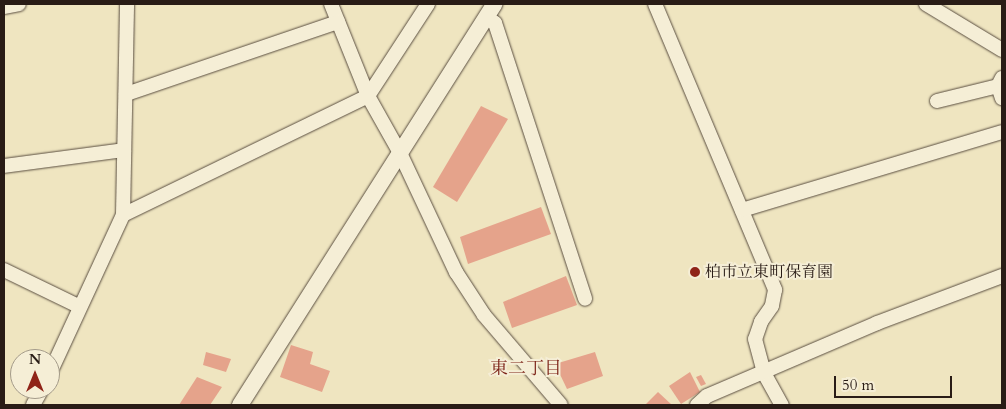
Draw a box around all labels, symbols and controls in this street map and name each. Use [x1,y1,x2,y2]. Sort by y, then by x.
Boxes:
place label: 柏市立東町保育園 [705,262,833,282]
marker: 柏市立東町保育園 [689,266,701,278]
north arrow [10,349,60,399]
text: N [29,350,41,369]
district label: 東二丁目 [490,358,562,380]
scale bar [836,366,954,398]
text: 50 m [842,375,874,395]

